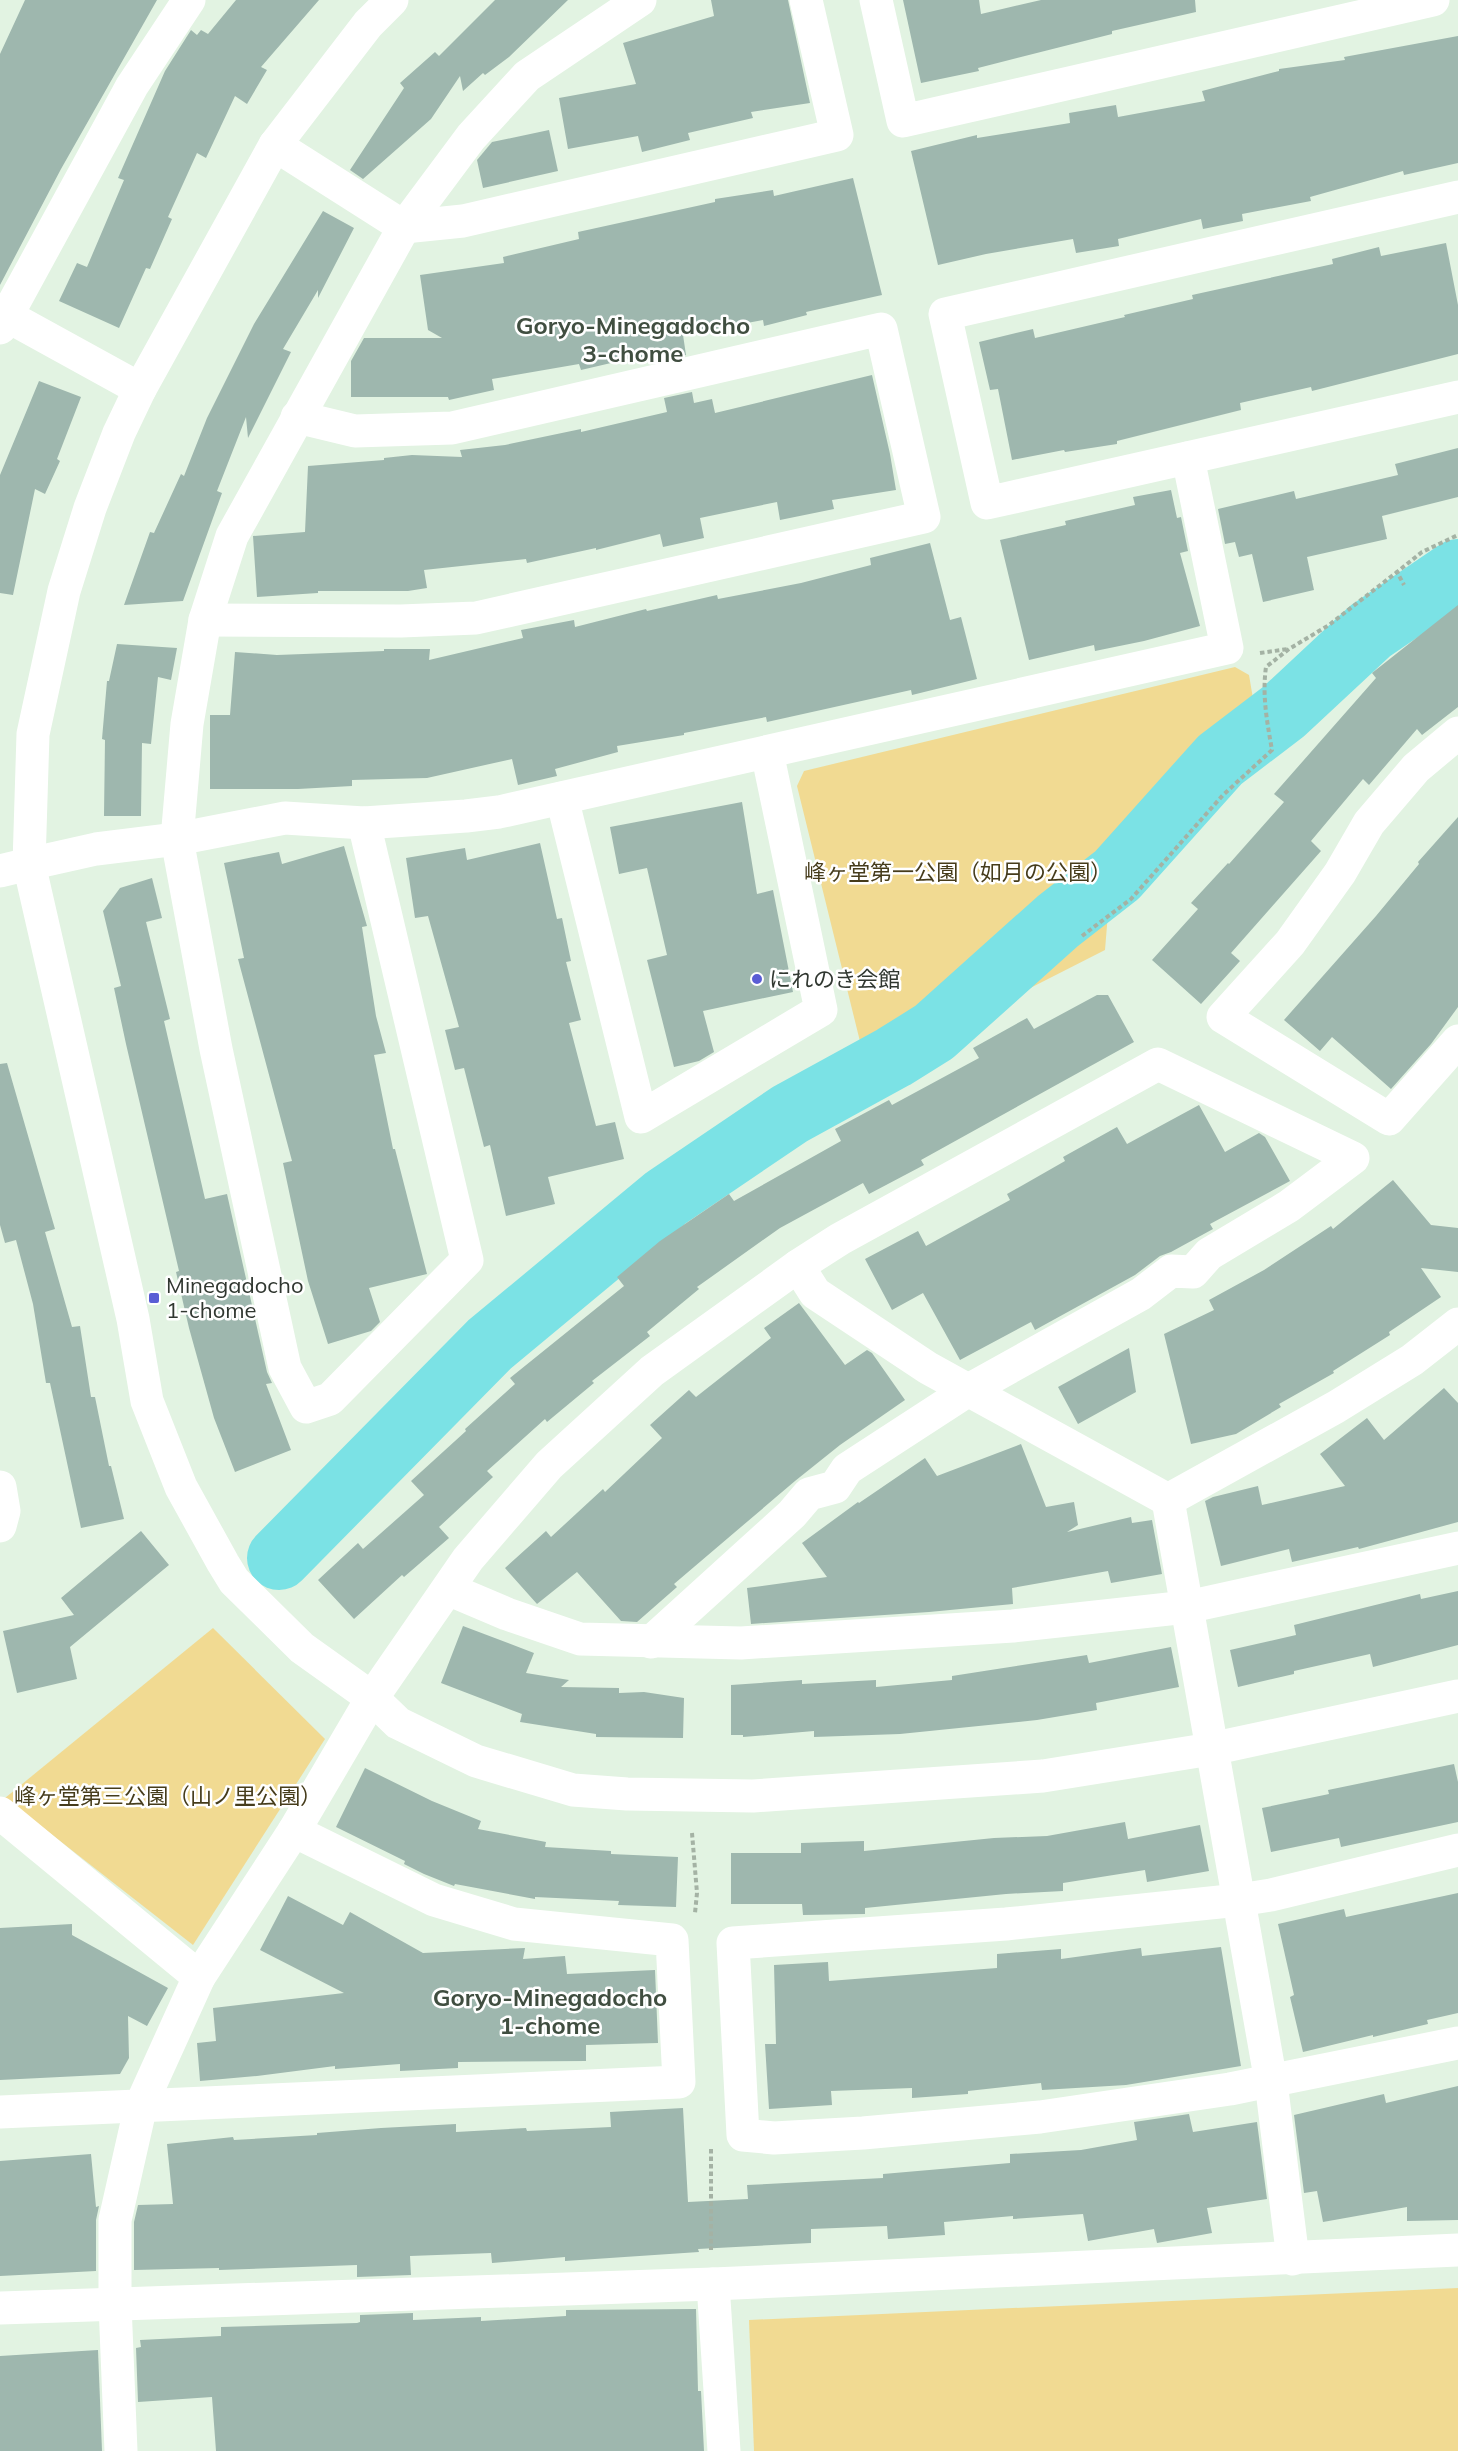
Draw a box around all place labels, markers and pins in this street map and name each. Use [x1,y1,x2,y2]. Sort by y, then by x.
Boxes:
place label: にれのき会館 [769,965,900,993]
marker: にれのき会館 [750,972,764,986]
place label: Minegadocho 1-chome [166,1271,304,1324]
marker: Minegadocho 1-chome [147,1291,161,1305]

